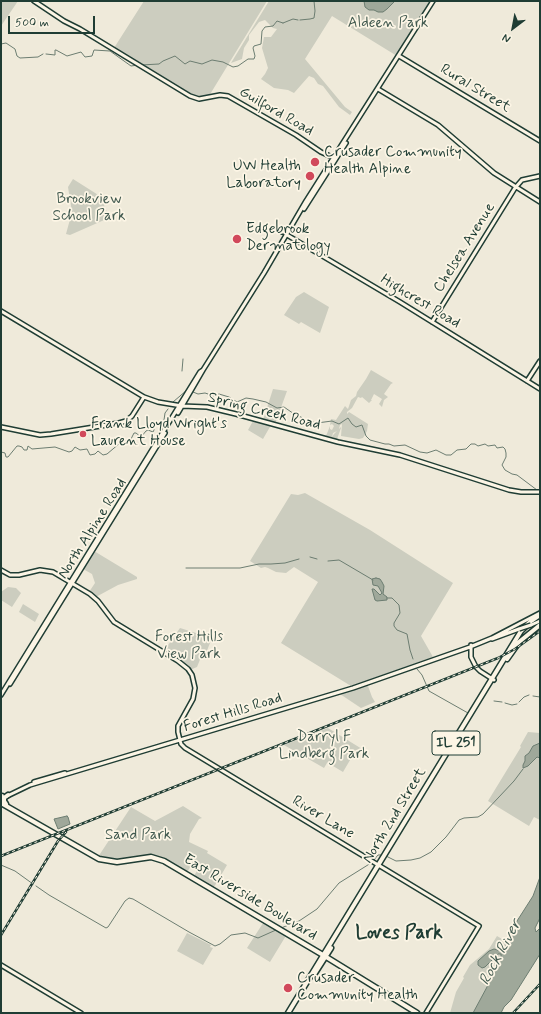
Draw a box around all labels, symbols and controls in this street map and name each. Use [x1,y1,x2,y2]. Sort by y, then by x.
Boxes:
scale bar [10,8,97,34]
north arrow [493,8,533,48]
text: 500 m [15,15,49,31]
park label: Aldeen Park [348,15,428,33]
text: N [500,30,513,46]
street label: Rural Street [436,61,514,117]
street label: Guilford Road [236,83,316,141]
place label: Crusader Community Health Alpine [324,144,462,179]
marker: Crusader Community Health Alpine [309,156,321,168]
place label: UW Health Laboratory [226,158,301,193]
marker: UW Health Laboratory [304,170,316,182]
park label: Brookview School Park [53,191,125,226]
street label: Chelsea Avenue [430,200,500,296]
place label: Edgebrook Dermatology [246,221,331,256]
marker: Edgebrook Dermatology [231,233,243,245]
street label: Highcrest Road [377,271,463,333]
street label: Spring Creek Road [206,389,322,435]
place label: Frank Lloyd Wright's Laurent House [91,416,227,451]
marker: Frank Lloyd Wright's Laurent House [78,429,88,439]
street label: North Alpine Road [55,475,131,583]
park label: Forest Hills View Park [155,629,223,664]
street label: Forest Hills Road [181,689,285,737]
park label: Darryl F Lindberg Park [279,729,369,764]
road number: IL 251 [432,731,480,755]
street label: North 2nd Street [359,765,431,867]
street label: River Lane [289,792,357,844]
park label: Sand Park [105,827,171,845]
street label: East Riverside Boulevard [180,851,320,945]
water label: Rock River [476,917,526,989]
district label: Loves Park [355,923,443,945]
place label: Crusader Community Health [297,970,418,1005]
marker: Crusader Community Health [282,982,294,994]

